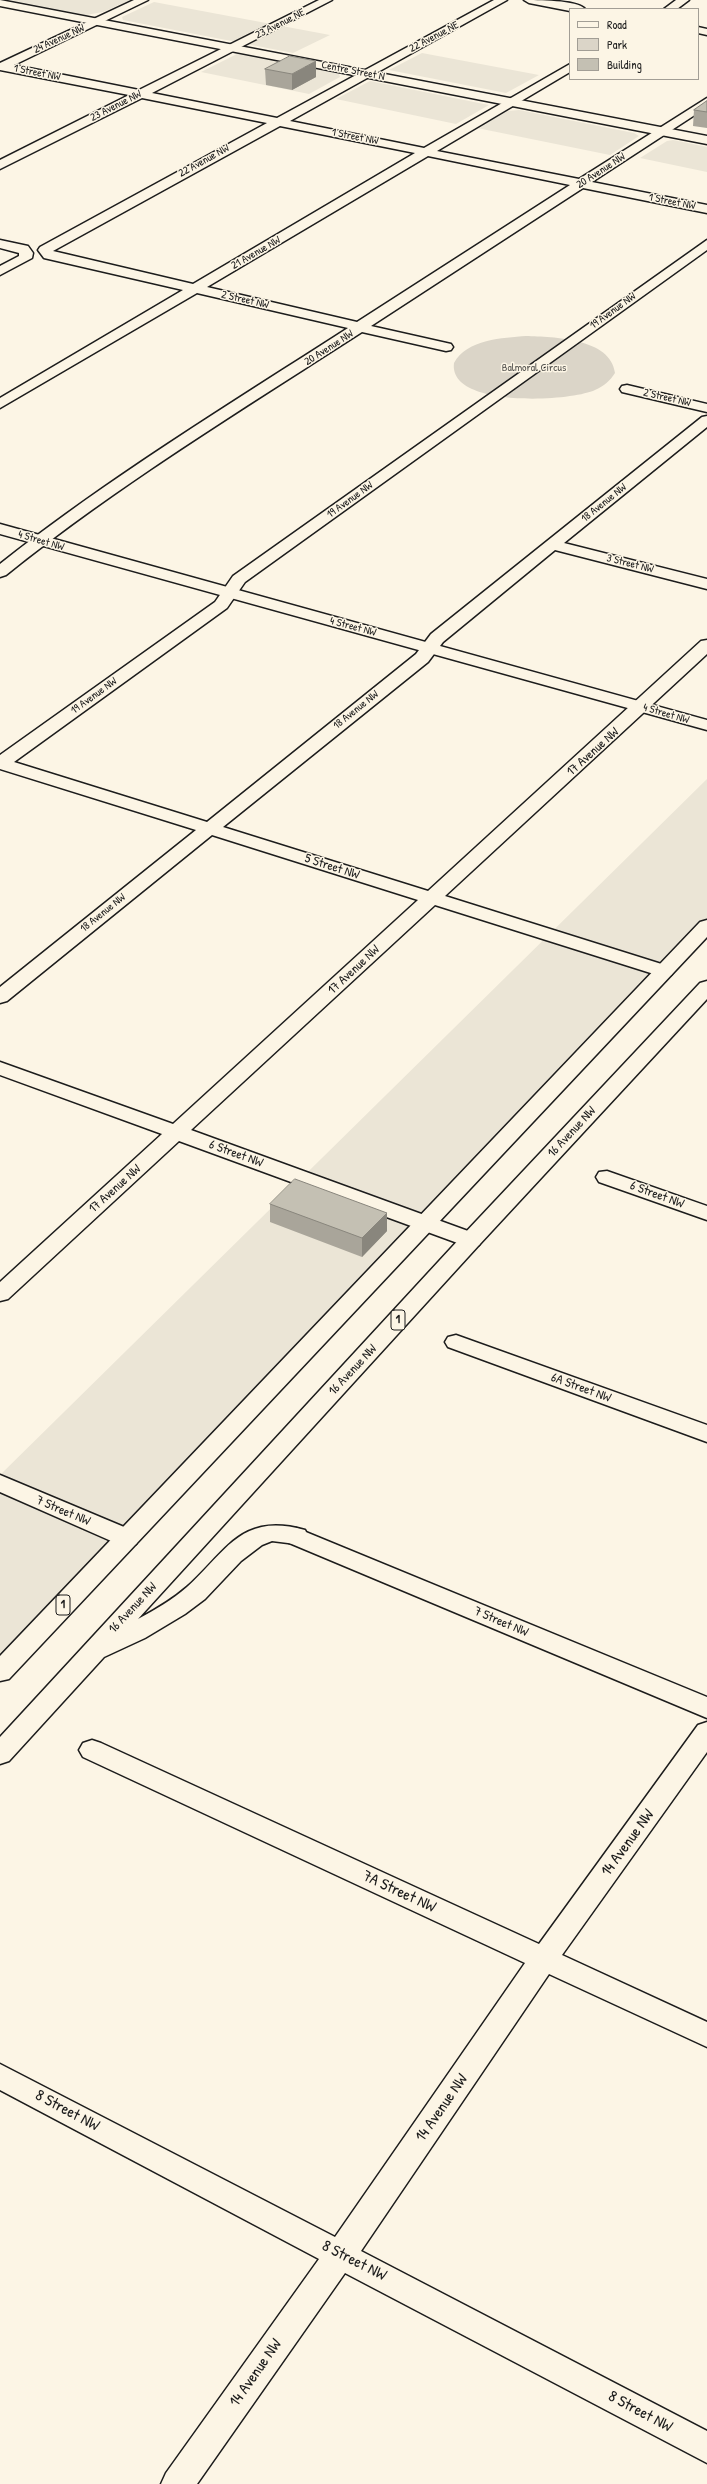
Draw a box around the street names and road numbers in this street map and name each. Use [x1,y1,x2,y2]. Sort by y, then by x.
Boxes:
street label: 23 Avenue NE [253,6,307,42]
street label: 22 Avenue NE [407,19,461,55]
street label: 24 Avenue NW [31,21,87,57]
street label: Centre Street N [320,58,386,84]
street label: 1 Street NW [13,62,61,84]
street label: 23 Avenue NW [88,87,144,125]
street label: 1 Street NW [331,126,379,148]
street label: 22 Avenue NW [176,142,232,180]
street label: 20 Avenue NW [574,150,628,192]
street label: 1 Street NW [648,191,696,213]
street label: 21 Avenue NW [229,234,283,272]
street label: 2 Street NW [220,288,270,312]
street label: 19 Avenue NW [587,290,639,332]
street label: 20 Avenue NW [302,327,356,369]
street label: 2 Street NW [642,386,692,410]
street label: 19 Avenue NW [324,479,376,521]
street label: 18 Avenue NW [579,481,629,525]
street label: 4 Street NW [16,528,66,554]
street label: 3 Street NW [605,552,655,576]
street label: 4 Street NW [328,614,378,640]
street label: 19 Avenue NW [68,675,120,717]
street label: 18 Avenue NW [331,688,381,732]
street label: 4 Street NW [641,701,691,727]
street label: 17 Avenue NW [564,724,622,780]
street label: 5 Street NW [303,851,361,883]
street label: 18 Avenue NW [78,891,128,935]
street label: 17 Avenue NW [325,942,383,998]
street label: 16 Avenue NW [545,1103,599,1161]
street label: 6 Street NW [207,1137,265,1171]
street label: 17 Avenue NW [86,1161,144,1217]
street label: 6 Street NW [628,1178,686,1212]
road number: 1 [391,1310,405,1330]
street label: 16 Avenue NW [326,1341,380,1399]
street label: 6A Street NW [549,1370,613,1406]
street label: 7 Street NW [33,1493,93,1529]
street label: 16 Avenue NW [106,1579,160,1637]
road number: 1 [56,1595,70,1615]
street label: 7 Street NW [471,1604,531,1640]
street label: 14 Avenue NW [597,1806,659,1880]
street label: 7A Street NW [359,1867,439,1917]
street label: 14 Avenue NW [412,2071,472,2145]
street label: 8 Street NW [32,2086,102,2136]
street label: 8 Street NW [318,2237,390,2285]
street label: 14 Avenue NW [226,2336,286,2410]
street label: 8 Street NW [605,2387,675,2437]

